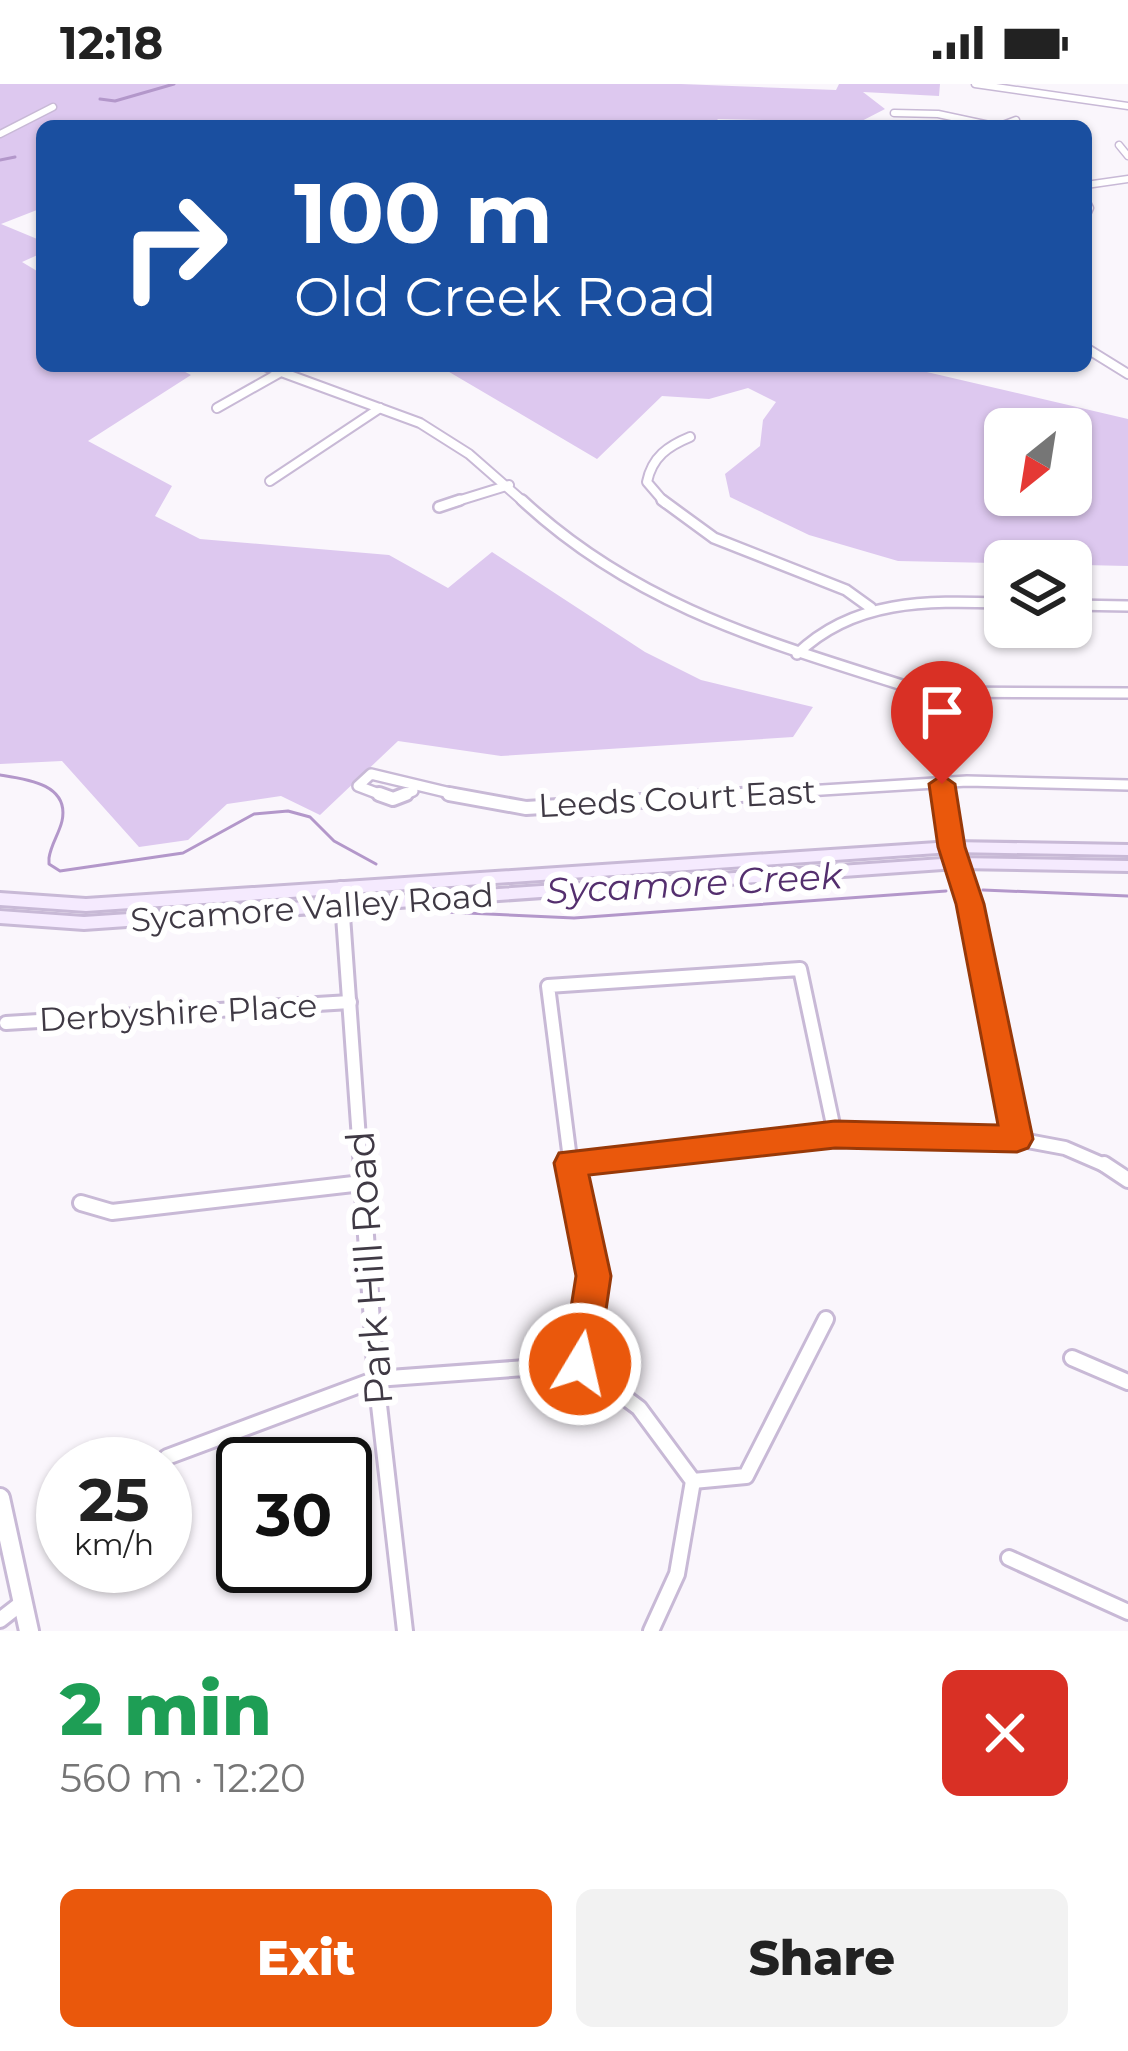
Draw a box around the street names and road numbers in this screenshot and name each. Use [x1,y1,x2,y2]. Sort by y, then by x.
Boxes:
street label: Leeds Court East [537,771,817,825]
street label: Sycamore Valley Road [129,874,495,940]
street label: Derbyshire Place [38,985,318,1039]
street label: Park Hill Road [335,1129,403,1407]

